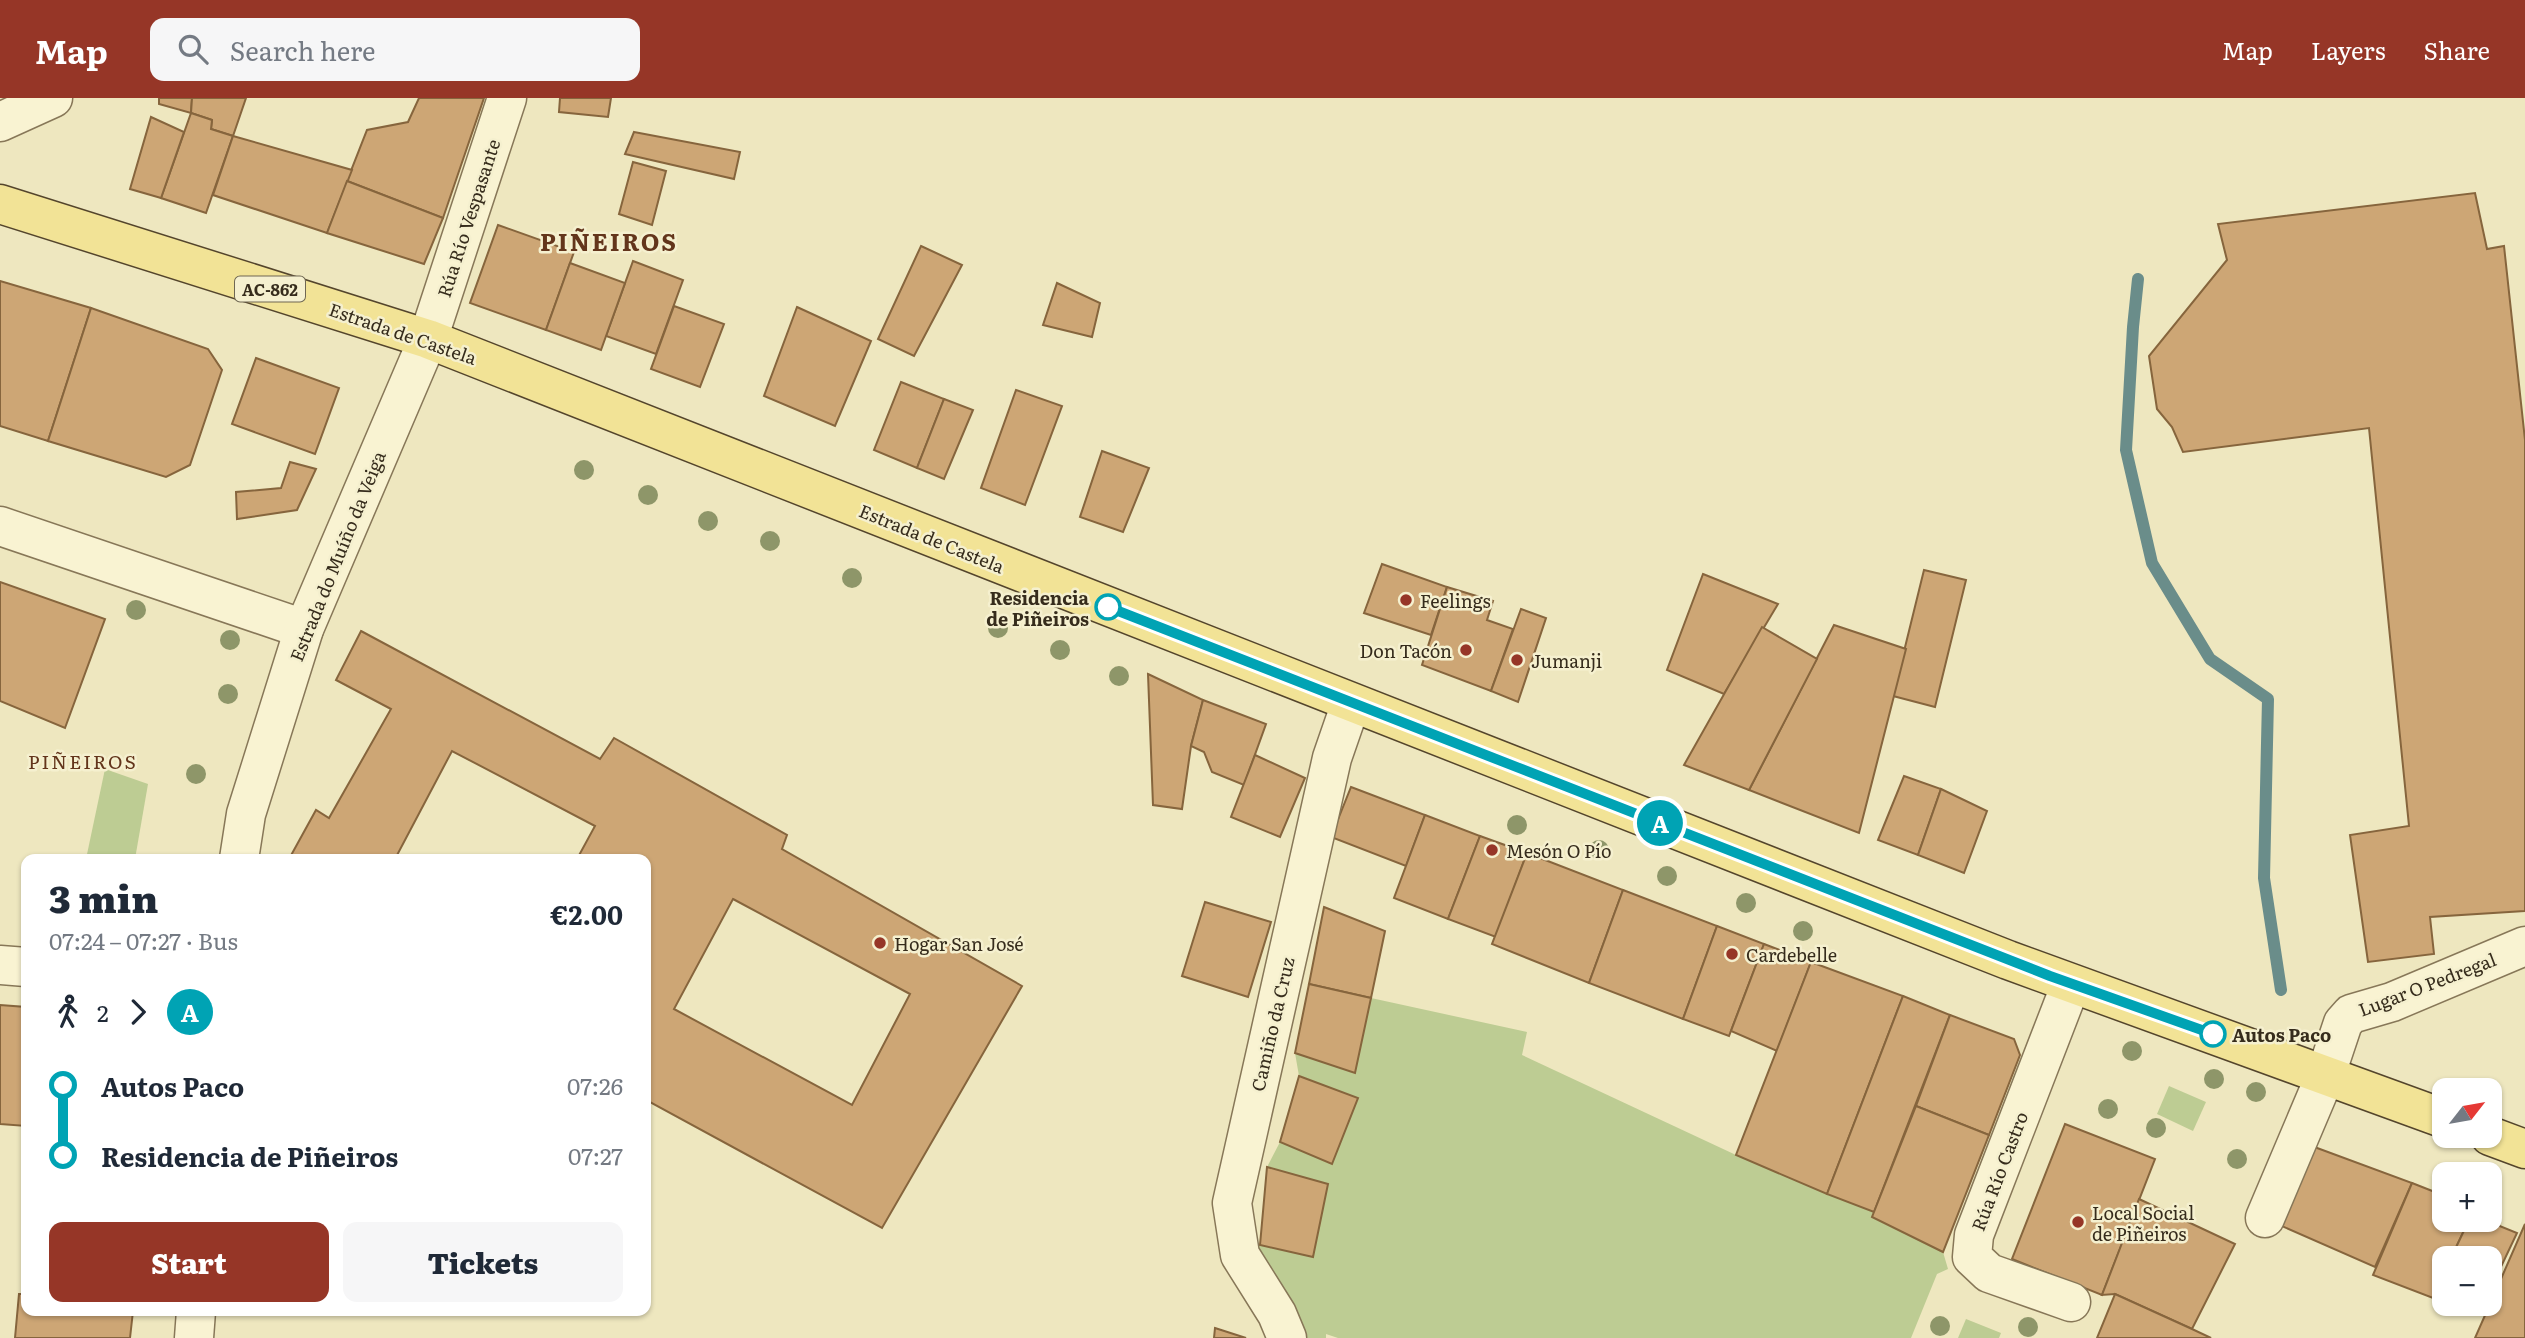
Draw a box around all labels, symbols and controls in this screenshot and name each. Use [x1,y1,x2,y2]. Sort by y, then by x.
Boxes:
search box [150,18,640,81]
text: Map [35,25,108,74]
icon: search [174,30,212,68]
text: Search here [230,30,376,69]
text: Map [2222,32,2273,67]
text: Layers [2311,32,2385,67]
text: Share [2423,32,2490,67]
street label: Rúa Río Vespasante [430,135,506,301]
district label: PIÑEIROS [540,223,678,258]
road number: AC-862 [235,276,305,302]
street label: Estrada de Castela [326,295,481,371]
street label: Estrada do Muíño da Veiga [282,446,392,665]
street label: Estrada de Castela [855,497,1009,580]
place label: Residencia de Piñeiros [986,584,1090,632]
place label: Feelings [1420,587,1491,614]
marker: Feelings [1398,592,1414,608]
marker: Residencia de Piñeiros [1095,594,1121,620]
place label: Don Tacón [1360,637,1452,664]
marker: Don Tacón [1458,642,1474,658]
place label: Jumanji [1531,647,1602,674]
marker: Jumanji [1509,652,1525,668]
district label: PIÑEIROS [28,747,138,775]
line badge: A [1637,800,1683,846]
text: A [1651,805,1669,840]
place label: Mesón O Pío [1506,837,1611,864]
marker: Mesón O Pío [1484,842,1500,858]
text: 3 min [49,868,158,925]
text: €2.00 [550,894,623,933]
text: 07:24 – 07:27 · Bus [49,923,238,957]
place label: Hogar San José [894,930,1024,957]
marker: Hogar San José [872,935,888,951]
place label: Cardebelle [1746,941,1837,968]
street label: Lugar O Pedregal [2354,945,2500,1023]
marker: Cardebelle [1724,946,1740,962]
street label: Camiño da Cruz [1243,954,1301,1094]
icon: walk [49,993,87,1031]
icon: forward [119,993,157,1031]
text: A [181,994,199,1029]
text: 2 [97,995,109,1029]
marker: Autos Paco [2200,1021,2226,1047]
place label: Autos Paco [2232,1021,2331,1048]
text: Autos Paco [101,1066,244,1105]
text: 07:26 [567,1068,623,1102]
north arrow [2432,1078,2502,1148]
map controls [2432,1078,2502,1316]
street label: Rúa Río Castro [1964,1107,2034,1235]
text: Residencia de Piñeiros [101,1136,398,1175]
text: 07:27 [568,1138,623,1172]
button: + [2432,1162,2502,1232]
place label: Local Social de Piñeiros [2092,1199,2194,1247]
marker: Local Social de Piñeiros [2070,1214,2086,1230]
button: Start [49,1222,329,1302]
button: Tickets [343,1222,623,1302]
button: − [2432,1246,2502,1316]

